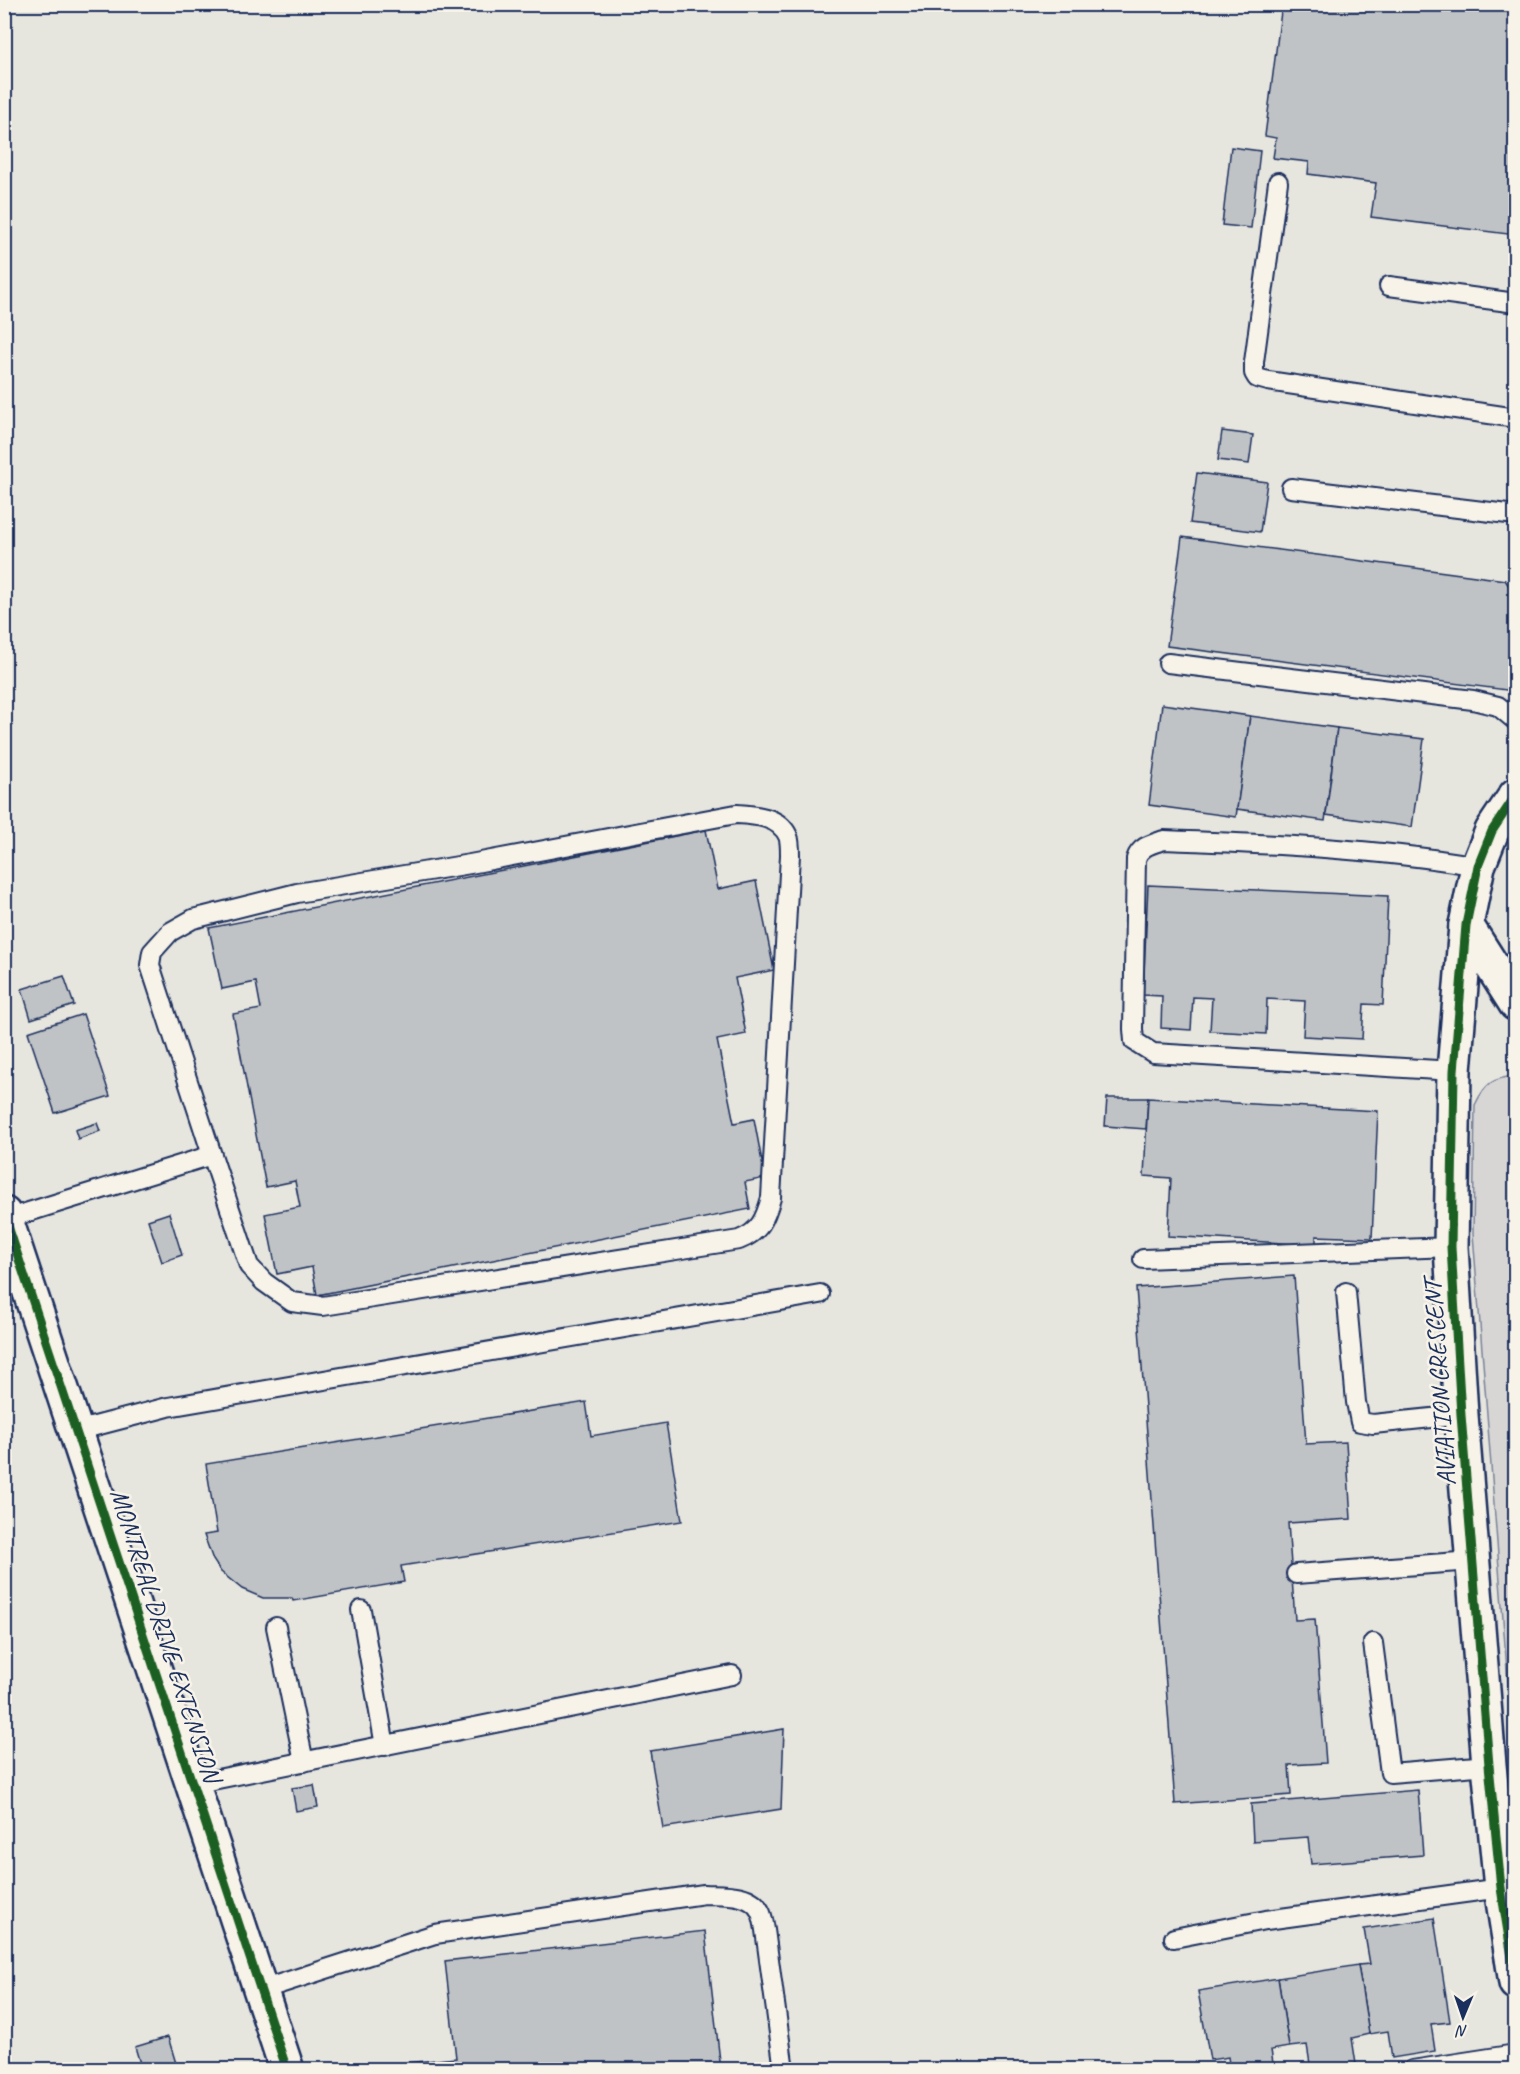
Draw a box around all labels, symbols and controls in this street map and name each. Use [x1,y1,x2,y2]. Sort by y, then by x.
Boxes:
street label: AVIATION CRESCENT [1415,1272,1463,1487]
street label: MONTREAL DRIVE EXTENSION [103,1485,230,1790]
north arrow [1433,1987,1493,2047]
text: N [1454,2021,1468,2041]

